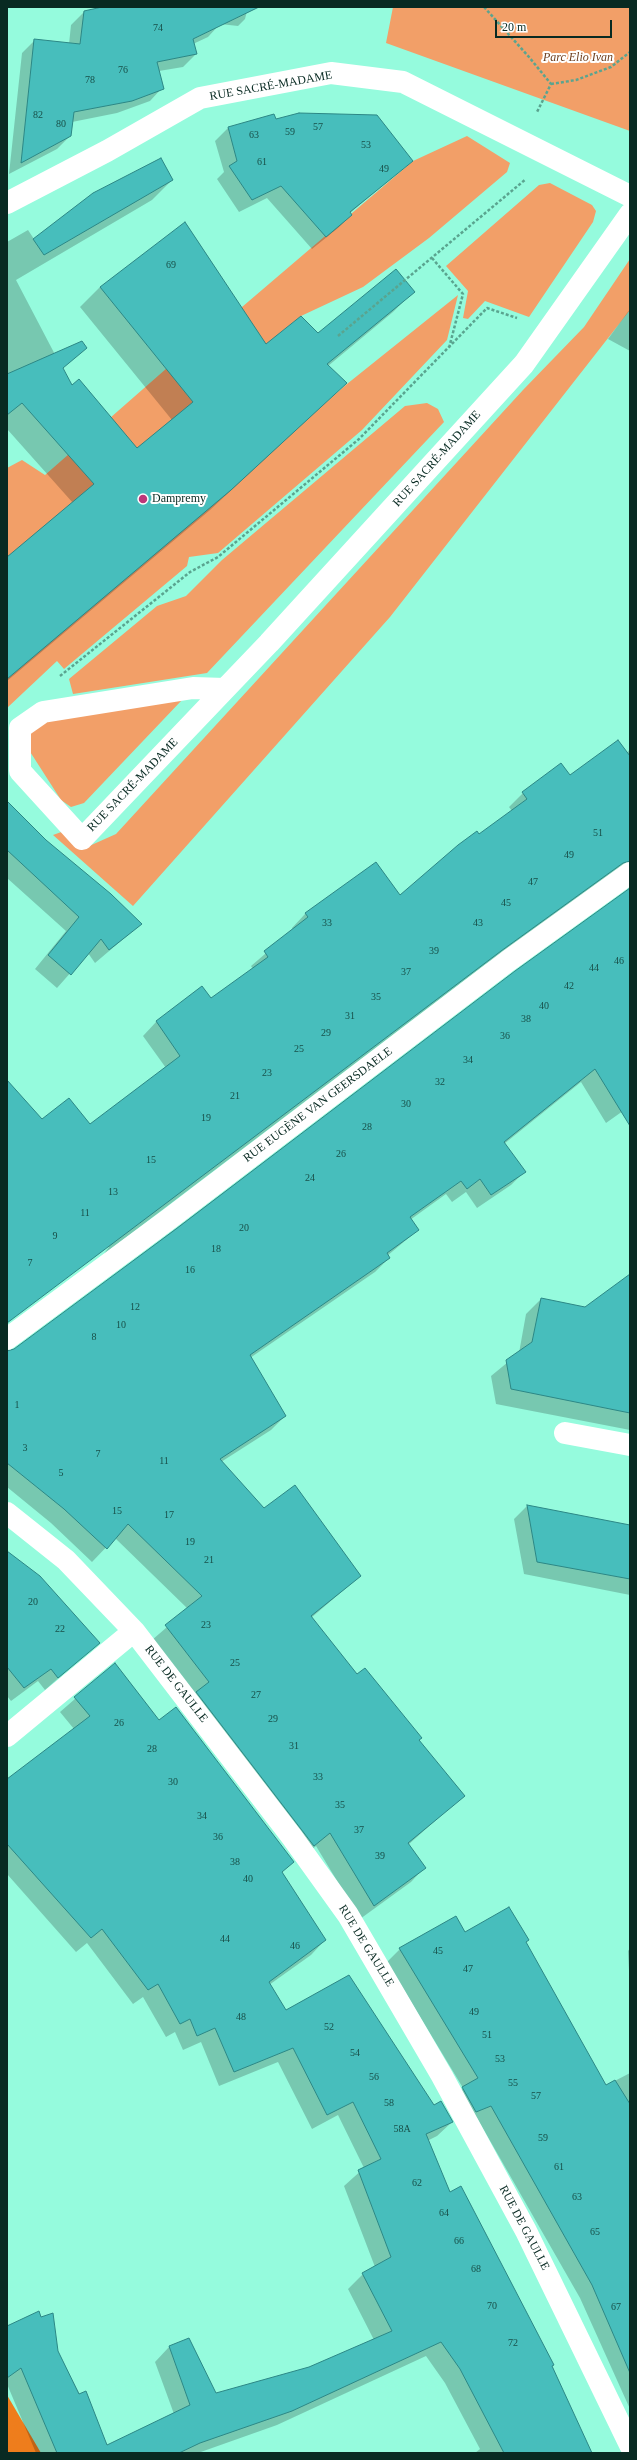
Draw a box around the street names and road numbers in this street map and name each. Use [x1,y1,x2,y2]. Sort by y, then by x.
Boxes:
street label: RUE SACRÉ-MADAME [209,68,333,104]
street label: RUE SACRÉ-MADAME [390,408,484,510]
street label: RUE SACRÉ-MADAME [85,735,181,835]
street label: RUE EUGÈNE VAN GEERSDAELE [241,1044,395,1166]
street label: RUE DE GAULLE [141,1643,211,1725]
street label: RUE DE GAULLE [335,1902,397,1990]
street label: RUE DE GAULLE [496,2183,552,2273]

